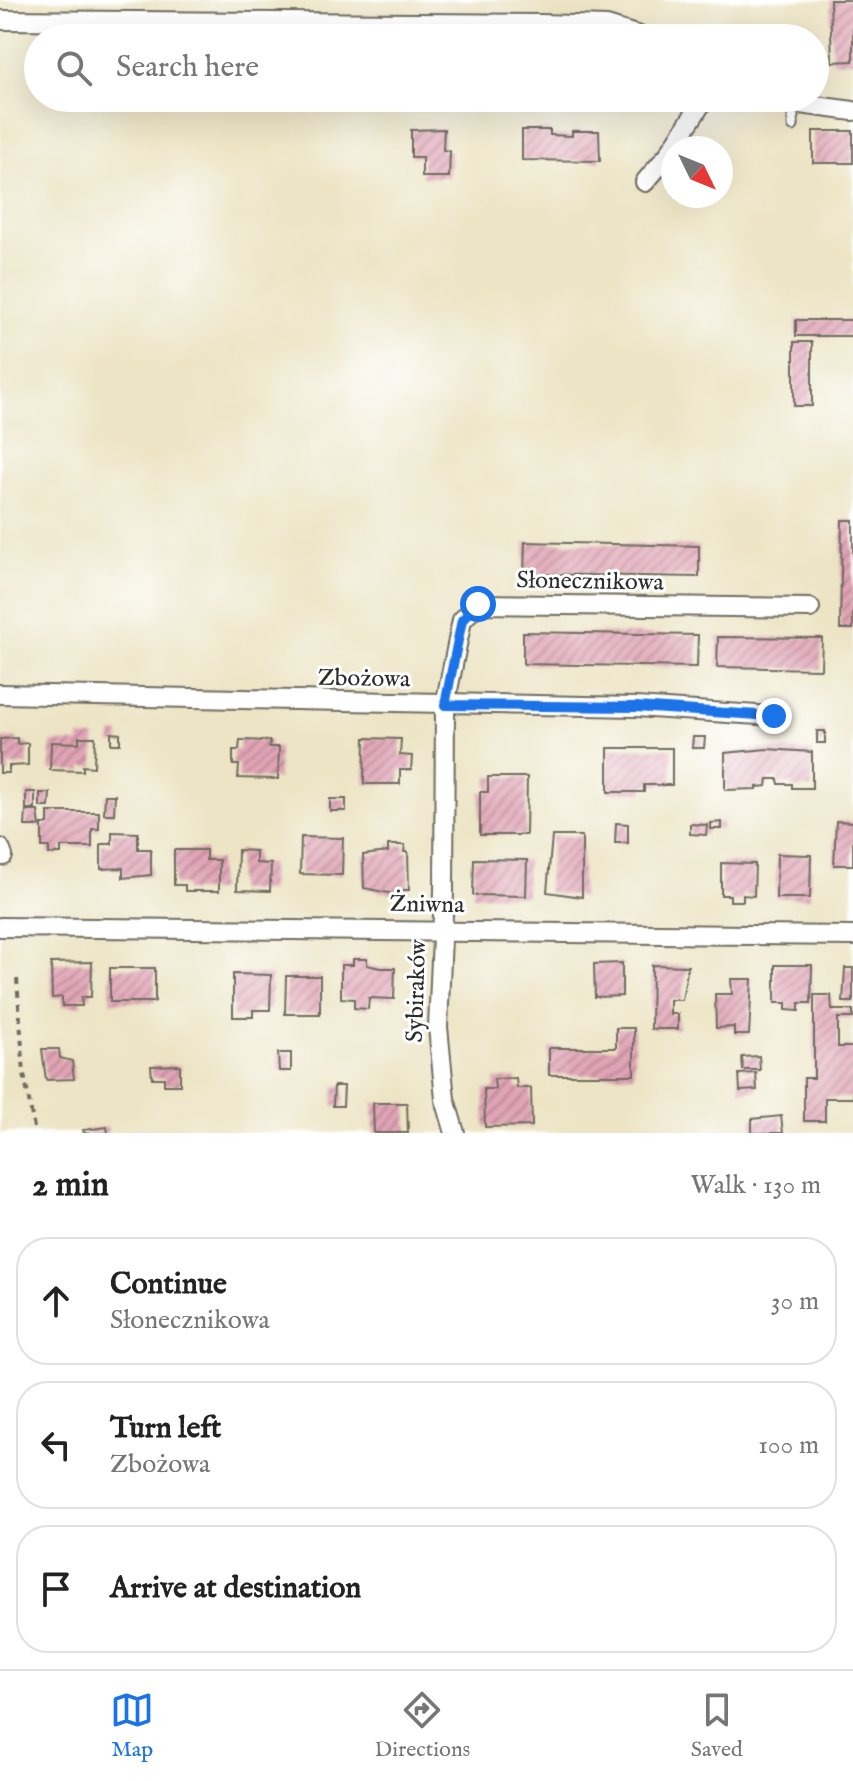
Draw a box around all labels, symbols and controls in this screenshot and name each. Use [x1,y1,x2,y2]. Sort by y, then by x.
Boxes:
search box [24,24,829,112]
icon: search [52,46,96,90]
text: Search here [116,49,259,87]
north arrow [661,136,733,208]
street label: Słonecznikowa [516,565,665,599]
route start [460,586,496,622]
street label: Zbożowa [317,663,411,695]
route end [756,698,792,734]
street label: Żniwna [389,889,465,921]
street label: Sybiraków [400,938,434,1043]
text: 2 min [32,1164,109,1207]
text: Walk · 130 m [691,1169,821,1202]
text: Continue [110,1266,227,1304]
icon: ahead [34,1279,78,1323]
text: 30 m [771,1285,819,1318]
text: Słonecznikowa [110,1304,270,1337]
text: Turn left [110,1410,221,1448]
icon: left [34,1423,78,1467]
text: 100 m [758,1429,819,1462]
text: Zbożowa [110,1448,210,1481]
icon: arrive [34,1567,78,1611]
text: Arrive at destination [110,1570,361,1608]
tab: Map [110,1688,154,1764]
tab: Directions [375,1688,470,1764]
tab: Saved [691,1688,743,1764]

